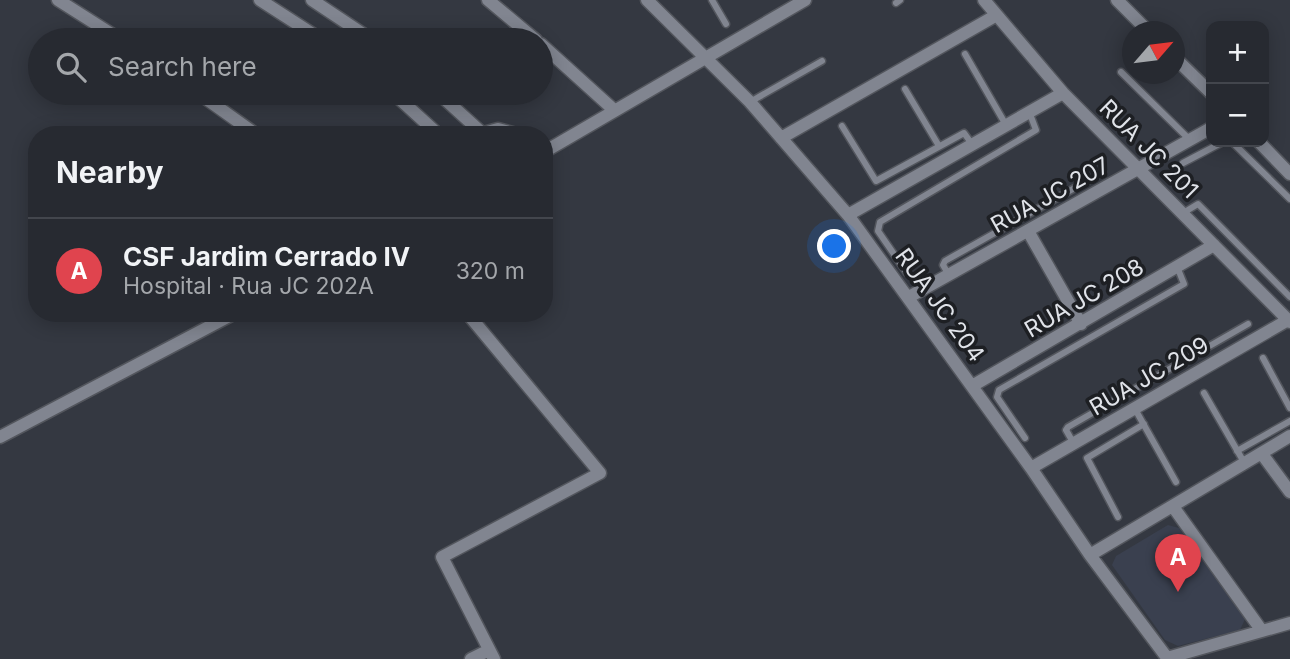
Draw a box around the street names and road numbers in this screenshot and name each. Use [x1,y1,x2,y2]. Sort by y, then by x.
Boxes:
street label: RUA JC 201 [1094,94,1204,204]
street label: RUA JC 207 [986,151,1114,239]
street label: RUA JC 204 [889,243,991,367]
street label: RUA JC 208 [1019,253,1149,343]
street label: RUA JC 209 [1084,331,1214,421]

